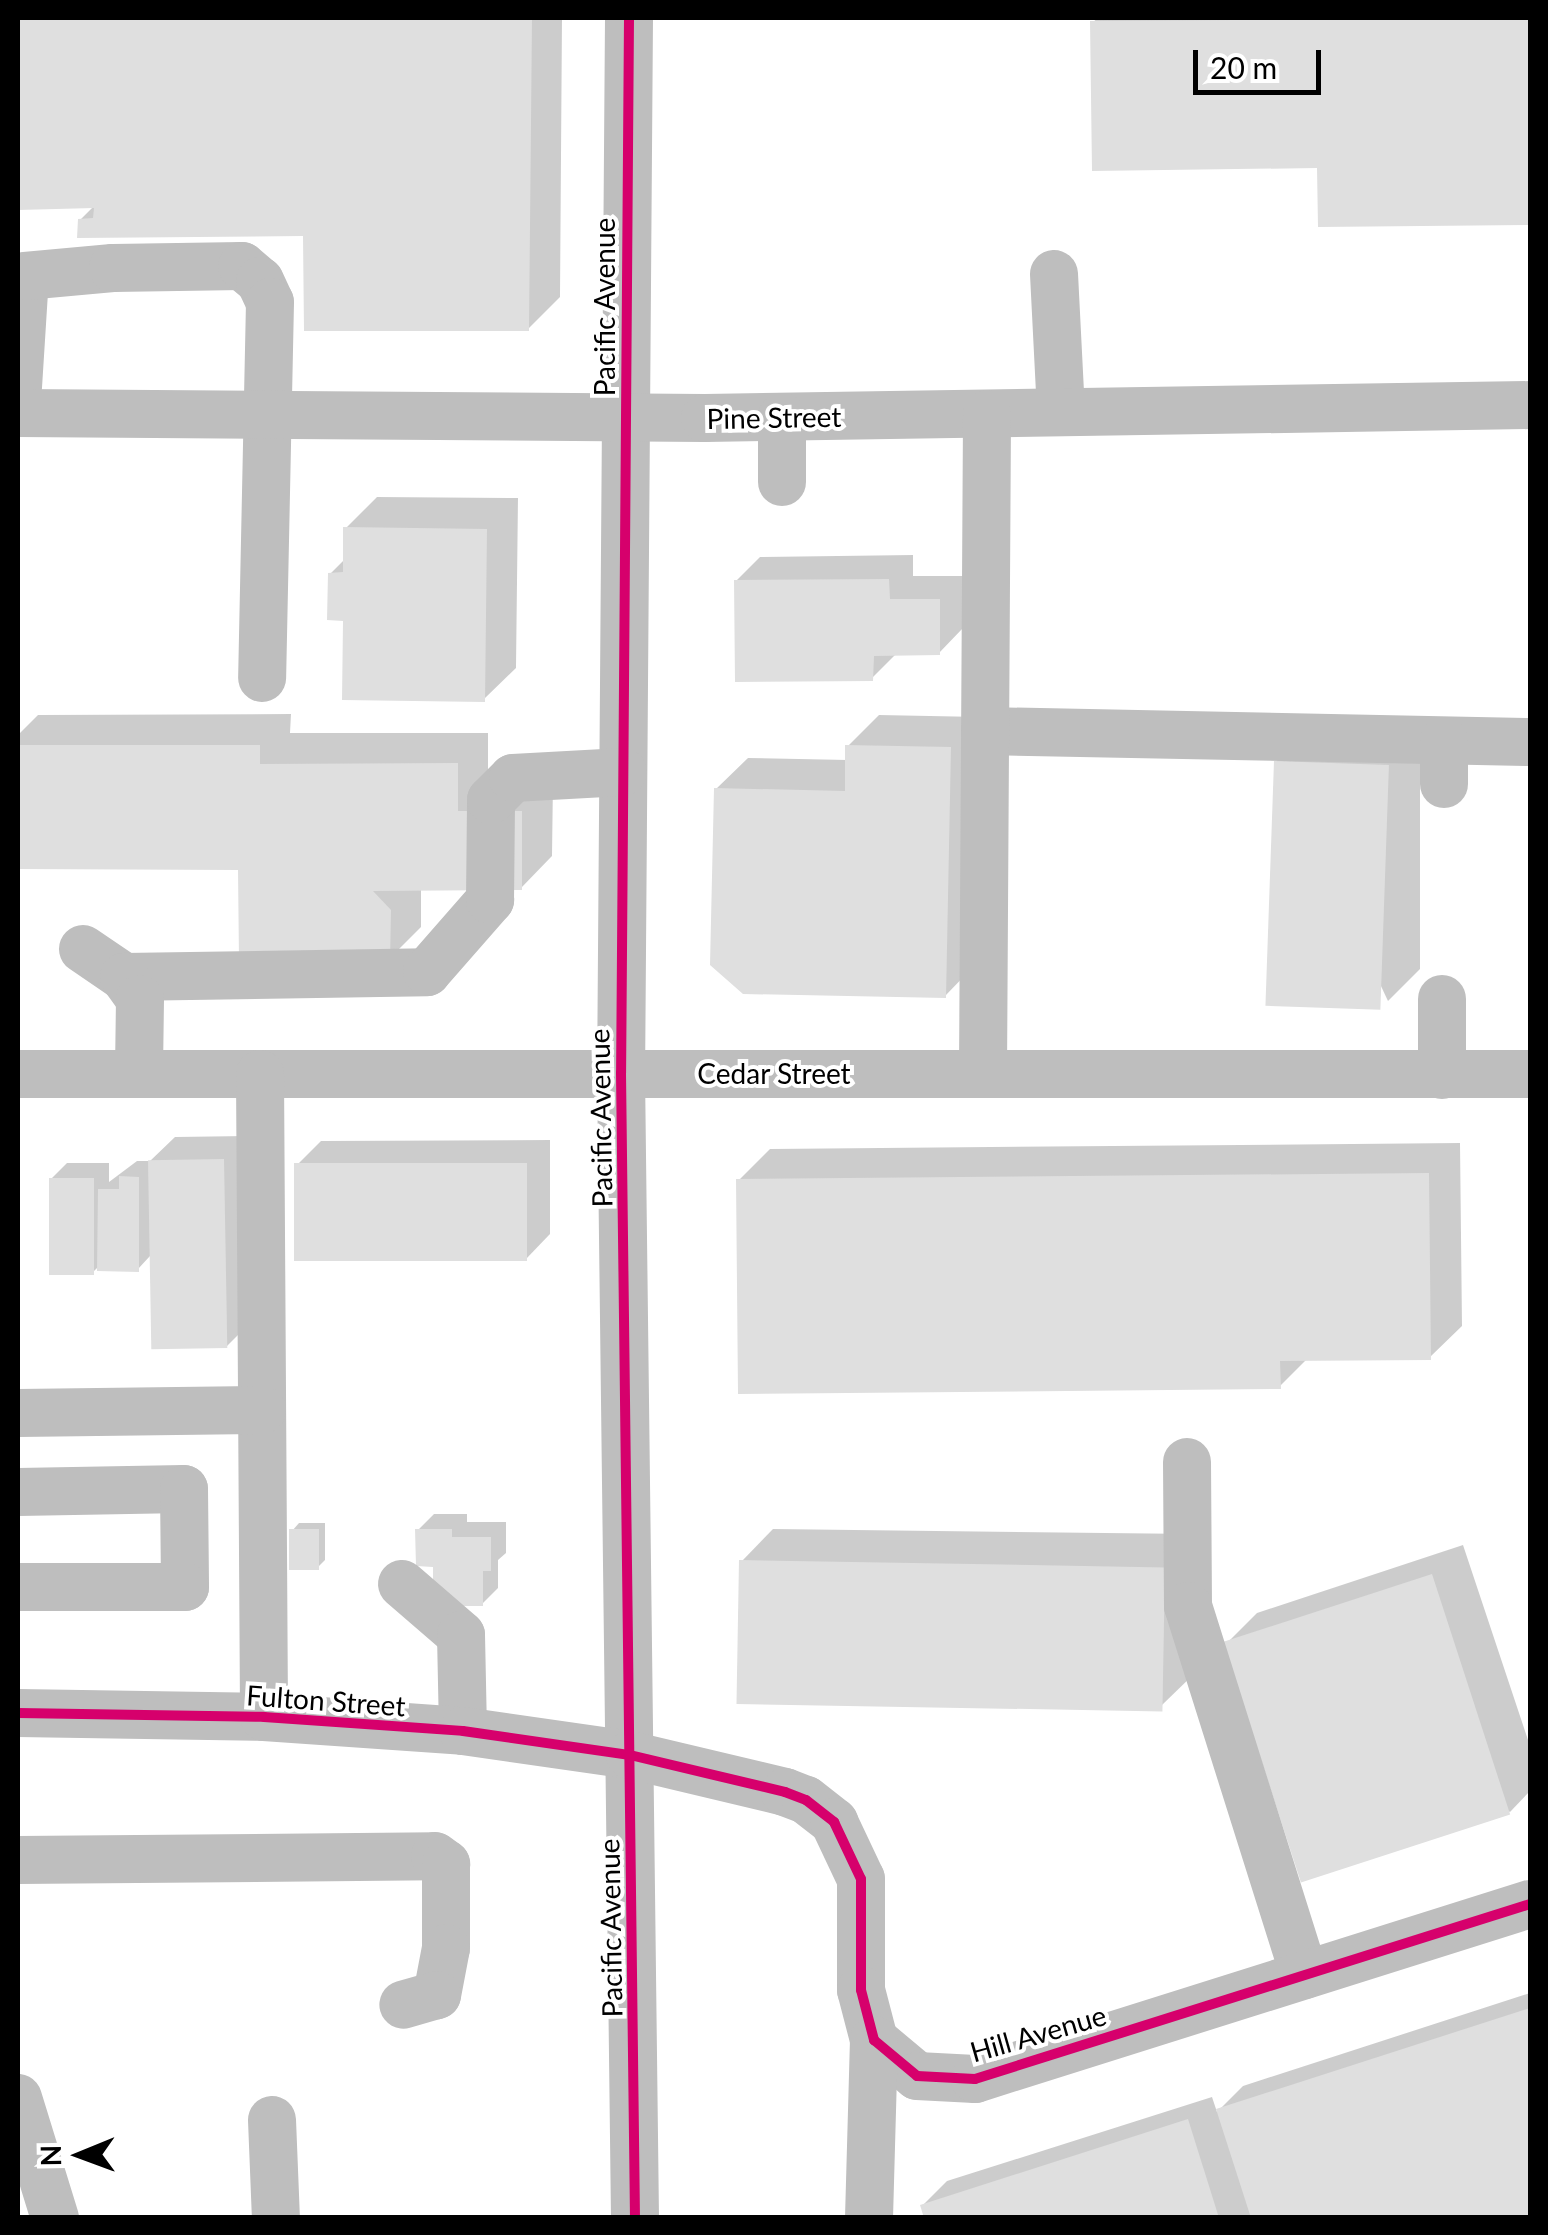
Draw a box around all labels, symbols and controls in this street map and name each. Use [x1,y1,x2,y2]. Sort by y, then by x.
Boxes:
scale bar [1198,30,1326,92]
text: 20 m [1210,49,1277,85]
street label: Pacific Avenue [587,217,621,397]
street label: Pine Street [706,399,842,435]
street label: Pacific Avenue [582,1028,618,1208]
street label: Cedar Street [697,1056,851,1090]
street label: Fulton Street [245,1678,407,1722]
street label: Pacific Avenue [592,1838,628,2018]
street label: Hill Avenue [966,1997,1110,2069]
north arrow [30,2105,130,2205]
text: N [33,2144,67,2167]

